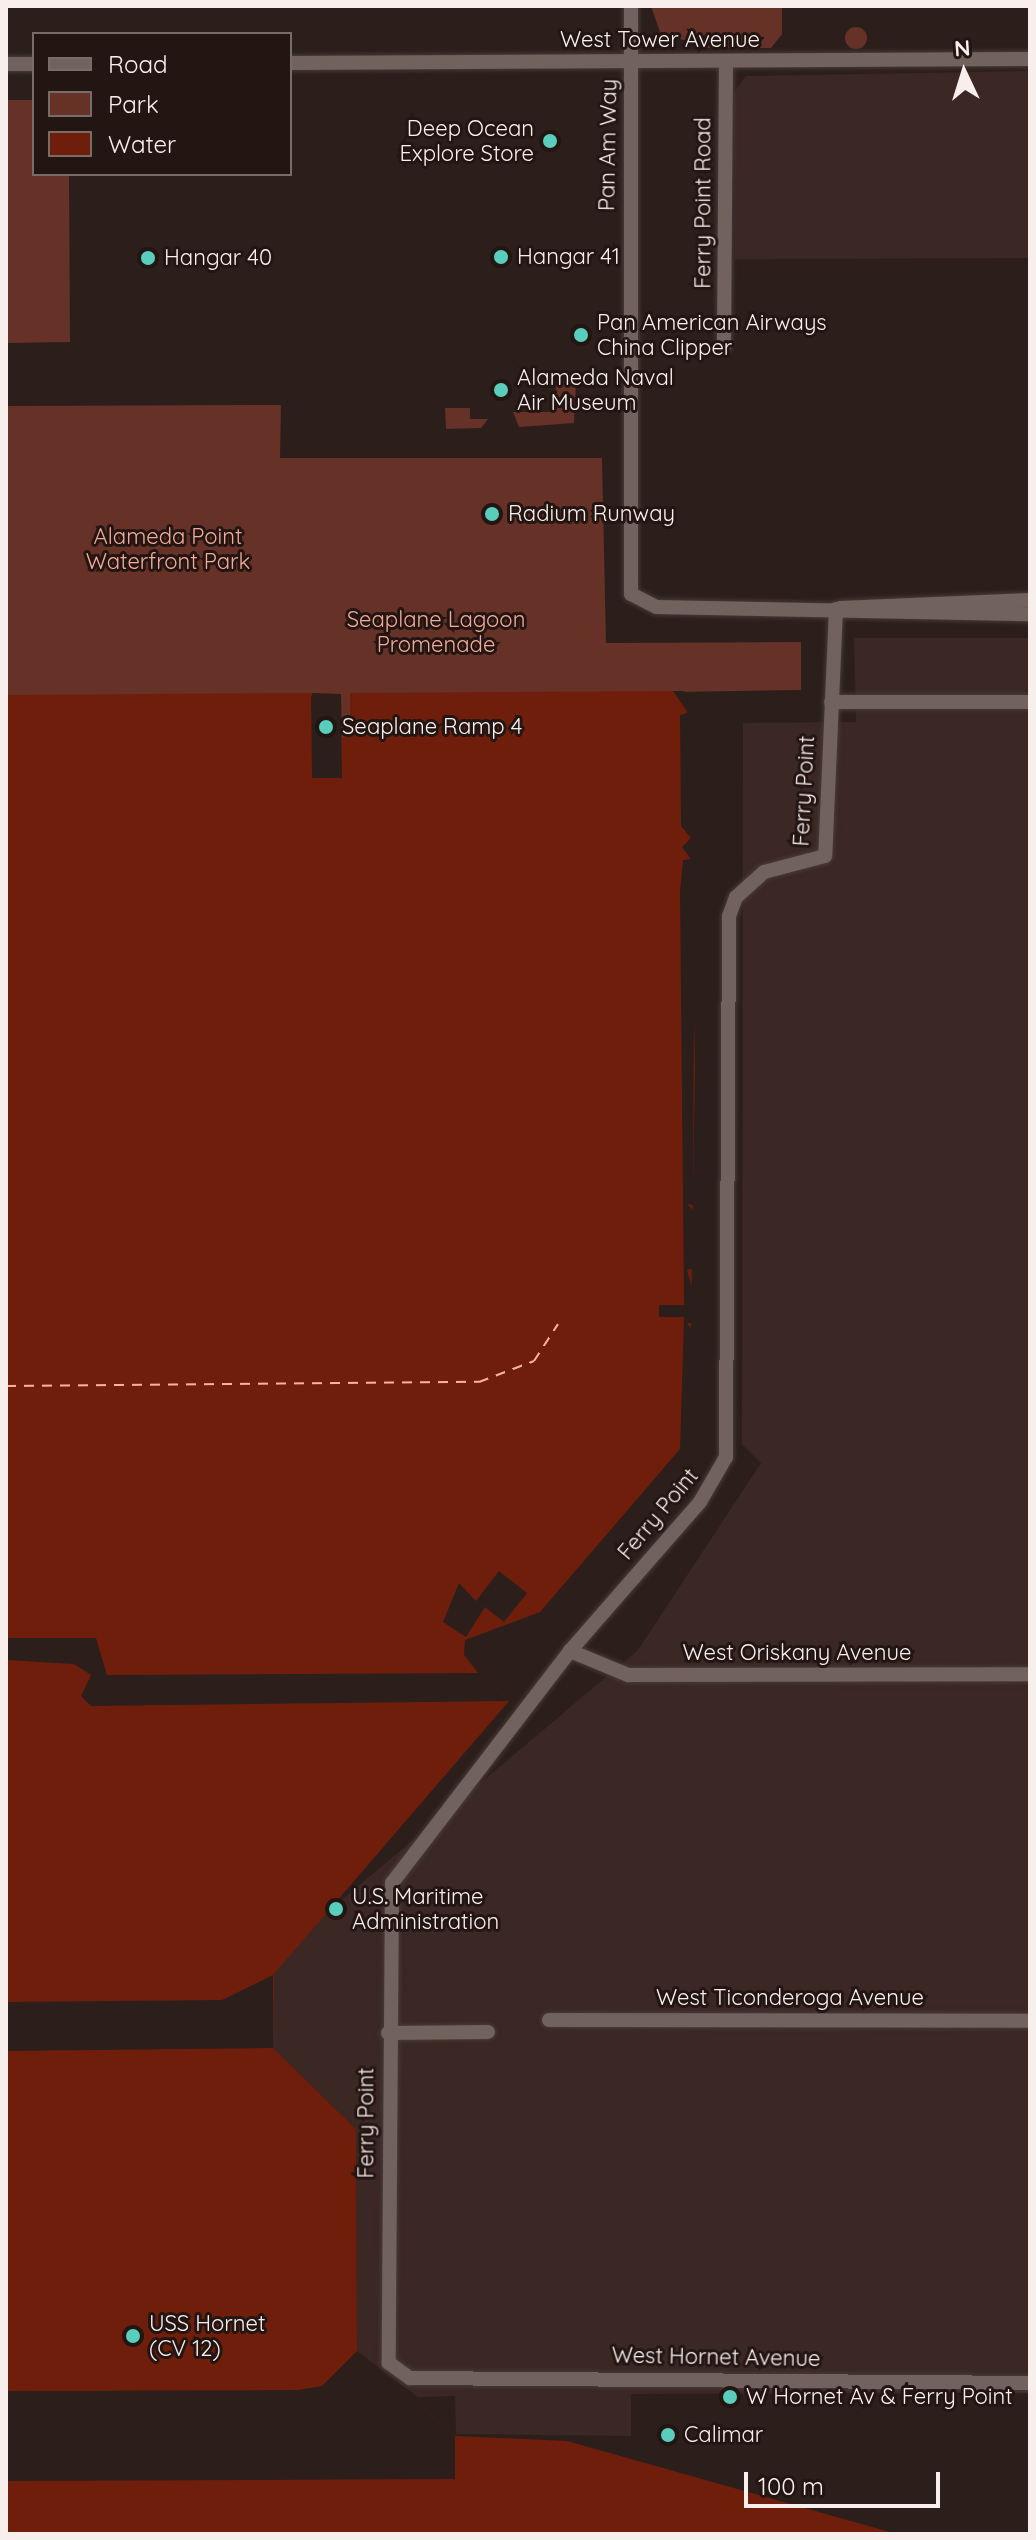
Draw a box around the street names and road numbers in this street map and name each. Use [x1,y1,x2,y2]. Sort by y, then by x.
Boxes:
street label: West Tower Avenue [560,27,760,53]
street label: Pan Am Way [594,79,622,211]
street label: Ferry Point Road [690,117,716,289]
street label: Ferry Point [788,735,820,847]
street label: Ferry Point [612,1463,704,1565]
street label: West Oriskany Avenue [683,1640,911,1666]
street label: West Ticonderoga Avenue [656,1985,924,2011]
street label: Ferry Point [353,2067,379,2179]
street label: West Hornet Avenue [611,2342,821,2372]

